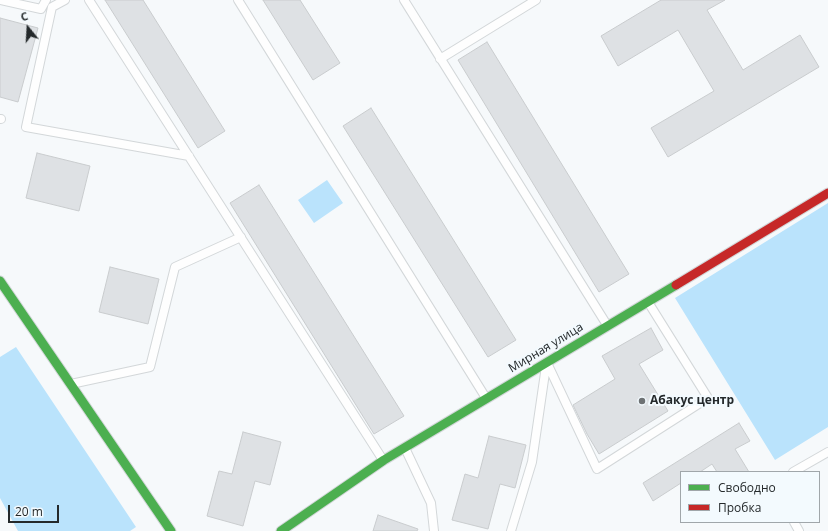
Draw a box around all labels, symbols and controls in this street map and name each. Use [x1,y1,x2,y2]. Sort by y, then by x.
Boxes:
north arrow [8,8,48,48]
text: С [18,8,30,24]
street label: Мирная улица [506,320,586,376]
place label: Абакус центр [650,394,734,408]
marker: Абакус центр [637,396,647,406]
legend [680,471,820,523]
text: Свободно [718,479,776,496]
scale bar [10,497,61,523]
text: Пробка [718,499,761,516]
text: 20 m [15,503,43,520]

